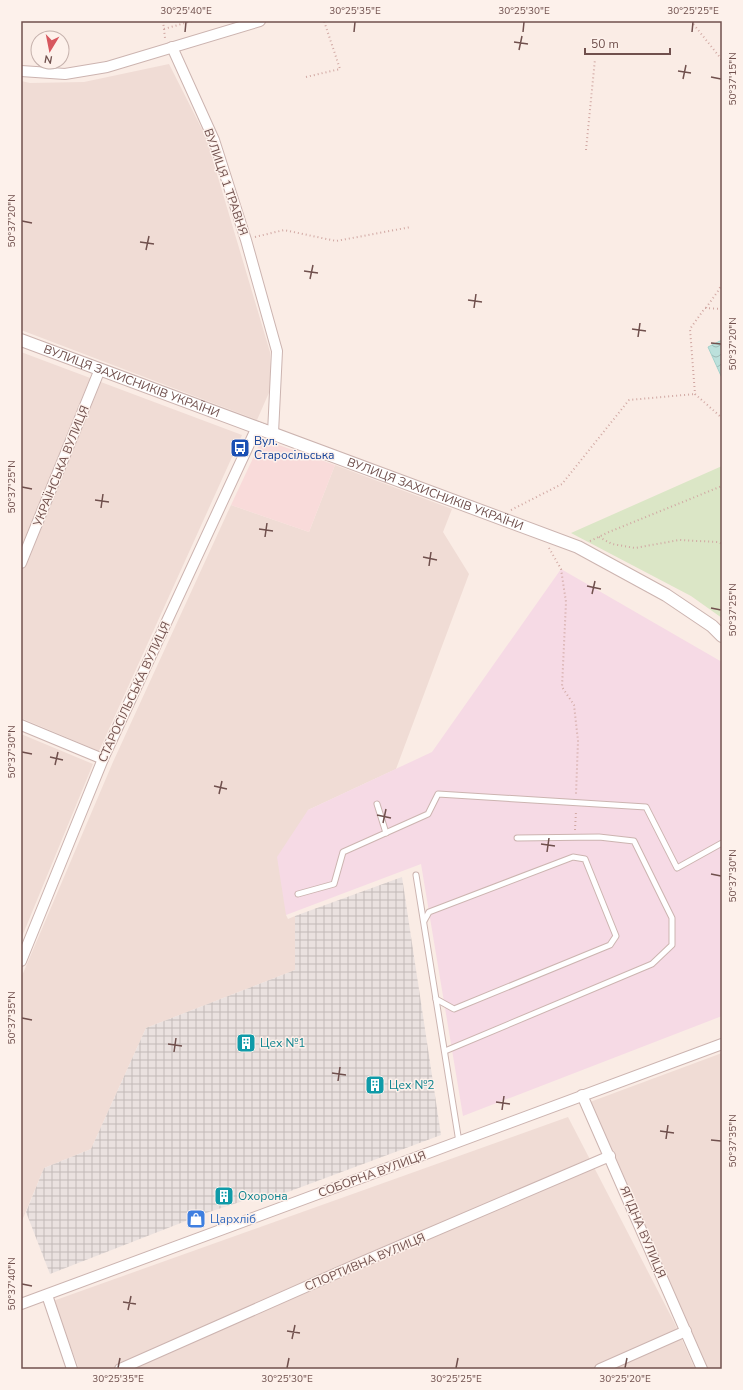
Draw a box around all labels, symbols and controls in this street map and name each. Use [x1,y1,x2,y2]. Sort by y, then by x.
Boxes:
text: 30°25'40"E [160,4,212,18]
text: 30°25'35"E [329,4,381,18]
text: 30°25'30"E [498,4,550,18]
text: 30°25'25"E [667,4,719,18]
north arrow [30,30,70,70]
scale bar [585,30,670,56]
text: 50 m [591,36,619,52]
text: N [43,51,54,67]
text: 50°37'15"N [726,52,740,106]
street label: ВУЛИЦЯ 1 ТРАВНЯ [200,126,252,238]
text: 50°37'20"N [5,194,19,248]
text: 50°37'20"N [726,317,740,371]
street label: ВУЛИЦЯ ЗАХИСНИКІВ УКРАЇНИ [41,341,222,421]
street label: УКРАЇНСЬКА ВУЛИЦЯ [29,403,93,530]
place label: Вул. Старосільська [254,433,335,463]
bus stop icon: Вул. Старосільська [229,437,251,459]
street label: ВУЛИЦЯ ЗАХИСНИКІВ УКРАЇНИ [345,454,526,534]
text: 50°37'25"N [5,460,19,514]
text: 50°37'25"N [726,583,740,637]
street label: СТАРОСІЛЬСЬКА ВУЛИЦЯ [94,619,174,765]
text: 50°37'30"N [5,725,19,779]
text: 50°37'30"N [726,849,740,903]
text: 50°37'35"N [5,991,19,1045]
building icon: Цех №1 [235,1032,257,1054]
place label: Цех №1 [260,1035,306,1051]
building icon: Цех №2 [364,1074,386,1096]
place label: Цех №2 [389,1077,435,1093]
text: 50°37'35"N [726,1114,740,1168]
street label: СОБОРНА ВУЛИЦЯ [316,1147,428,1201]
street label: ЯГІДНА ВУЛИЦЯ [616,1183,670,1281]
building icon: Охорона [213,1185,235,1207]
place label: Охорона [238,1188,288,1204]
shop icon: Цархліб [185,1208,207,1230]
place label: Цархліб [210,1211,256,1227]
street label: СПОРТИВНА ВУЛИЦЯ [302,1229,428,1295]
text: 50°37'40"N [5,1257,19,1311]
text: 30°25'35"E [92,1372,144,1386]
text: 30°25'30"E [261,1372,313,1386]
text: 30°25'25"E [430,1372,482,1386]
text: 30°25'20"E [599,1372,651,1386]

